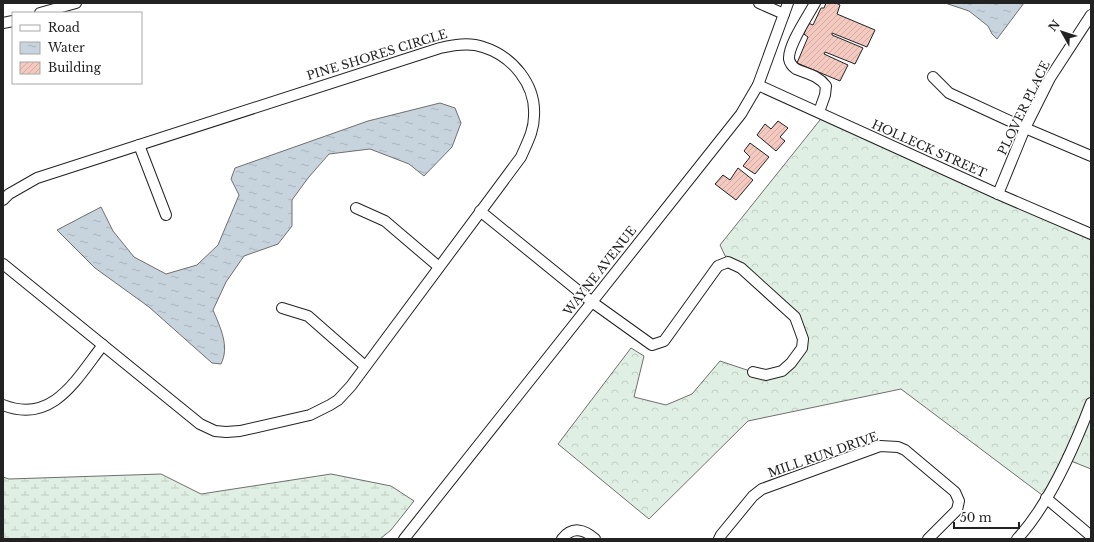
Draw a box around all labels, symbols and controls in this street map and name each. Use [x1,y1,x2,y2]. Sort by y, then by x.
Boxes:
legend [12,12,142,84]
north arrow [1042,12,1082,52]
text: N [1046,17,1063,34]
text: Road [48,20,80,35]
street label: PINE SHORES CIRCLE [305,26,449,83]
text: Water [47,40,85,55]
street label: PLOVER PLACE [994,58,1053,157]
text: Building [48,60,102,75]
street label: HOLLECK STREET [869,116,989,181]
street label: WAYNE AVENUE [559,223,639,319]
street label: MILL RUN DRIVE [766,429,880,480]
scale bar [954,504,1019,530]
text: 50 m [960,510,992,525]

